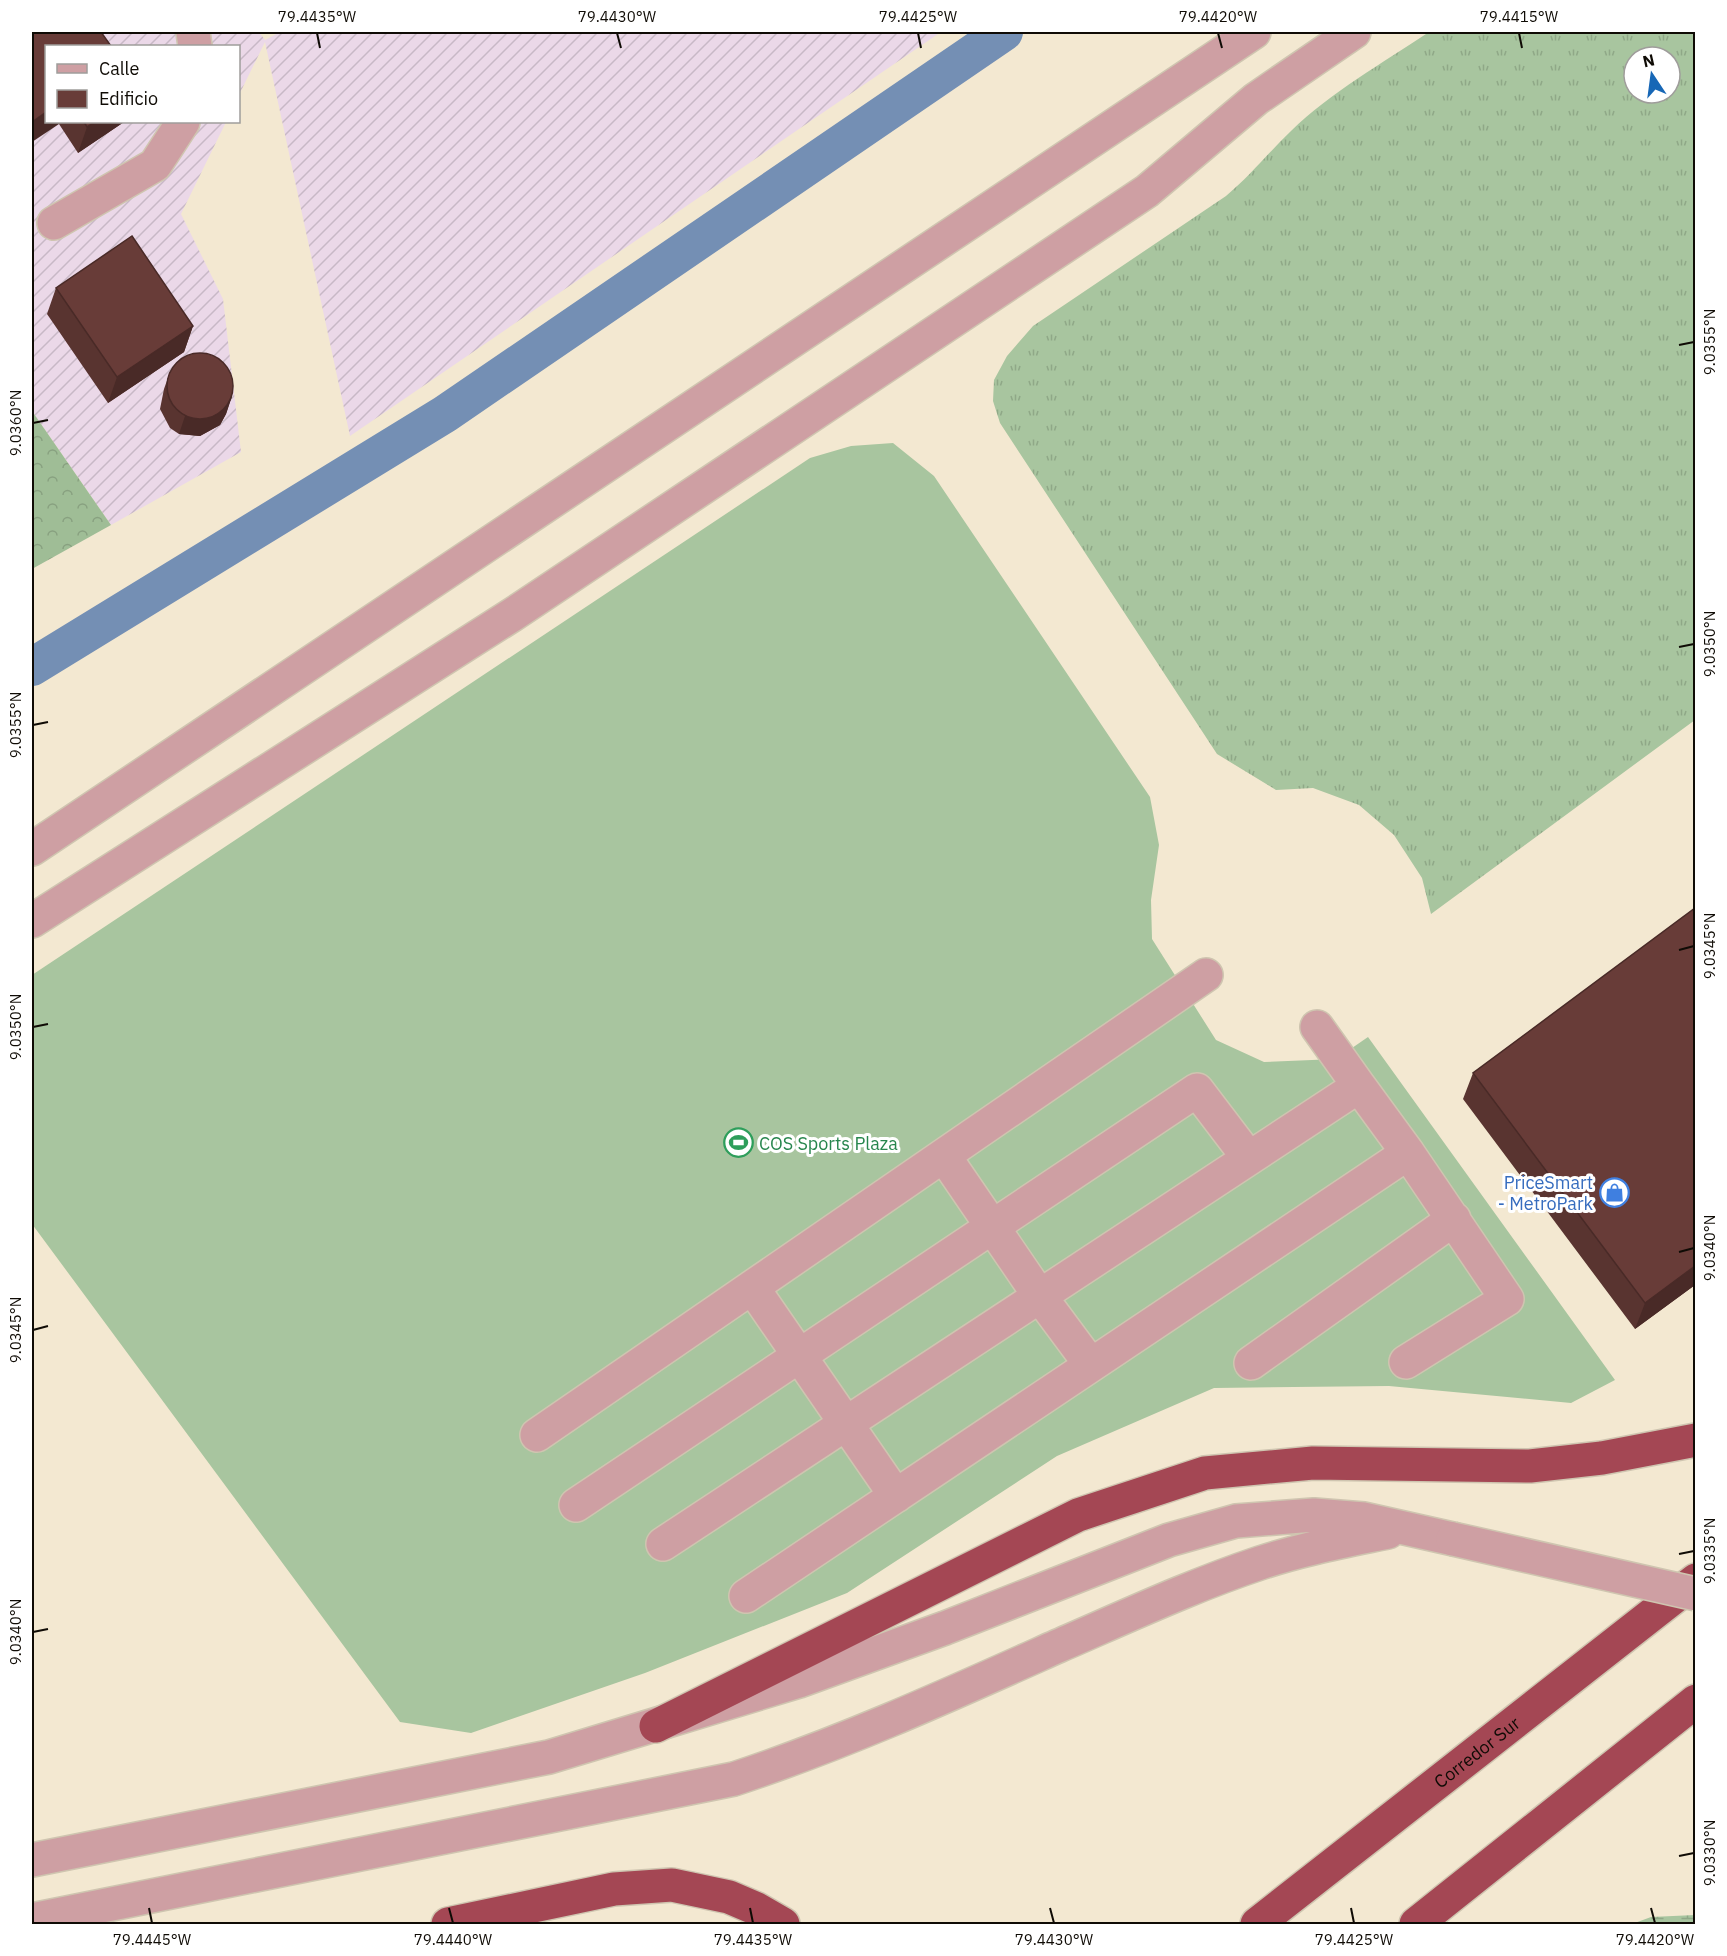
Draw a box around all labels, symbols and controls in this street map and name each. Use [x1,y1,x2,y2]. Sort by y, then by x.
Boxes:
text: 79.4435°W [278,7,357,26]
text: 79.4430°W [578,7,657,26]
text: 79.4425°W [879,7,958,26]
text: 79.4420°W [1179,7,1258,26]
text: 79.4415°W [1480,7,1559,26]
legend [45,45,240,123]
north arrow [1622,45,1682,105]
text: N [1641,49,1657,71]
text: Calle [99,57,139,80]
text: Edificio [99,87,158,110]
text: 9.0355°N [1700,309,1719,375]
text: 9.0360°N [6,390,25,456]
text: 9.0350°N [1700,611,1719,677]
text: 9.0355°N [6,692,25,758]
text: 9.0345°N [1700,913,1719,979]
text: 9.0350°N [6,994,25,1060]
sports icon: COS Sports Plaza [722,1127,754,1159]
place label: COS Sports Plaza [759,1132,898,1155]
place label: PriceSmart - MetroPark [1498,1171,1594,1215]
shop icon: PriceSmart - MetroPark [1598,1176,1630,1208]
text: 9.0340°N [1700,1215,1719,1281]
text: 9.0345°N [6,1297,25,1363]
text: 9.0335°N [1700,1518,1719,1584]
text: 9.0340°N [6,1599,25,1665]
street label: Corredor Sur [1429,1711,1525,1793]
text: 9.0330°N [1700,1820,1719,1886]
text: 79.4445°W [113,1930,192,1949]
text: 79.4440°W [414,1930,493,1949]
text: 79.4435°W [714,1930,793,1949]
text: 79.4430°W [1015,1930,1094,1949]
text: 79.4425°W [1315,1930,1394,1949]
text: 79.4420°W [1616,1930,1695,1949]

